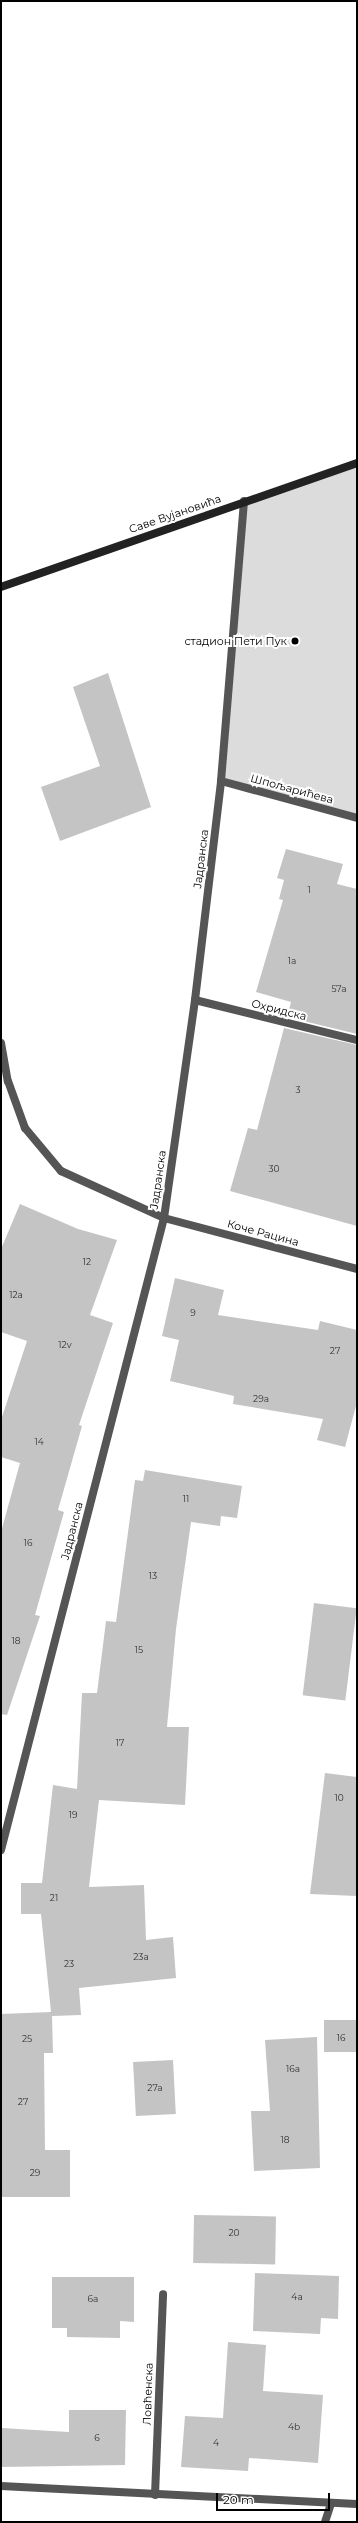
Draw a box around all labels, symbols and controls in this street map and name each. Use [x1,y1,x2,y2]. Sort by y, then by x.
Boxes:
street label: Саве Вујановића [127,492,223,536]
place label: стадион Пети Пук [184,634,287,648]
marker: стадион Пети Пук [290,636,300,646]
street label: Шпољарићева [249,772,335,806]
street label: Јадранска [191,829,211,889]
house number: 1 [307,885,311,895]
house number: 1a [288,956,296,966]
house number: 57a [331,984,347,994]
street label: Охридска [250,997,308,1023]
house number: 3 [295,1085,301,1095]
street label: Јадранска [147,1150,169,1210]
house number: 30 [268,1164,280,1174]
street label: Коче Рацина [226,1217,300,1249]
house number: 12 [83,1257,91,1267]
house number: 12a [9,1290,23,1300]
house number: 9 [190,1308,196,1318]
house number: 12v [58,1340,72,1350]
house number: 27 [330,1346,340,1356]
house number: 29a [253,1394,269,1404]
house number: 14 [34,1437,44,1447]
house number: 11 [183,1494,189,1504]
street label: Јадранска [58,1500,86,1562]
house number: 16 [24,1538,32,1548]
house number: 13 [149,1571,157,1581]
house number: 18 [12,1636,20,1646]
house number: 15 [135,1645,143,1655]
house number: 17 [116,1738,124,1748]
house number: 10 [334,1793,344,1803]
house number: 19 [69,1810,77,1820]
house number: 21 [50,1893,58,1903]
house number: 23a [133,1952,149,1962]
house number: 23 [64,1959,74,1969]
house number: 16 [337,2033,345,2043]
house number: 25 [22,2034,32,2044]
house number: 16a [286,2064,300,2074]
house number: 27a [147,2083,163,2093]
house number: 27 [18,2097,28,2107]
house number: 18 [281,2135,289,2145]
house number: 29 [30,2168,40,2178]
house number: 20 [228,2228,240,2238]
house number: 4a [291,2292,303,2302]
house number: 6a [88,2294,98,2304]
street label: Ловћенска [140,2362,156,2426]
house number: 4b [288,2422,300,2432]
house number: 6 [94,2433,100,2443]
house number: 4 [213,2438,219,2448]
scale bar [218,2485,332,2511]
text: 20 m [223,2492,254,2507]

